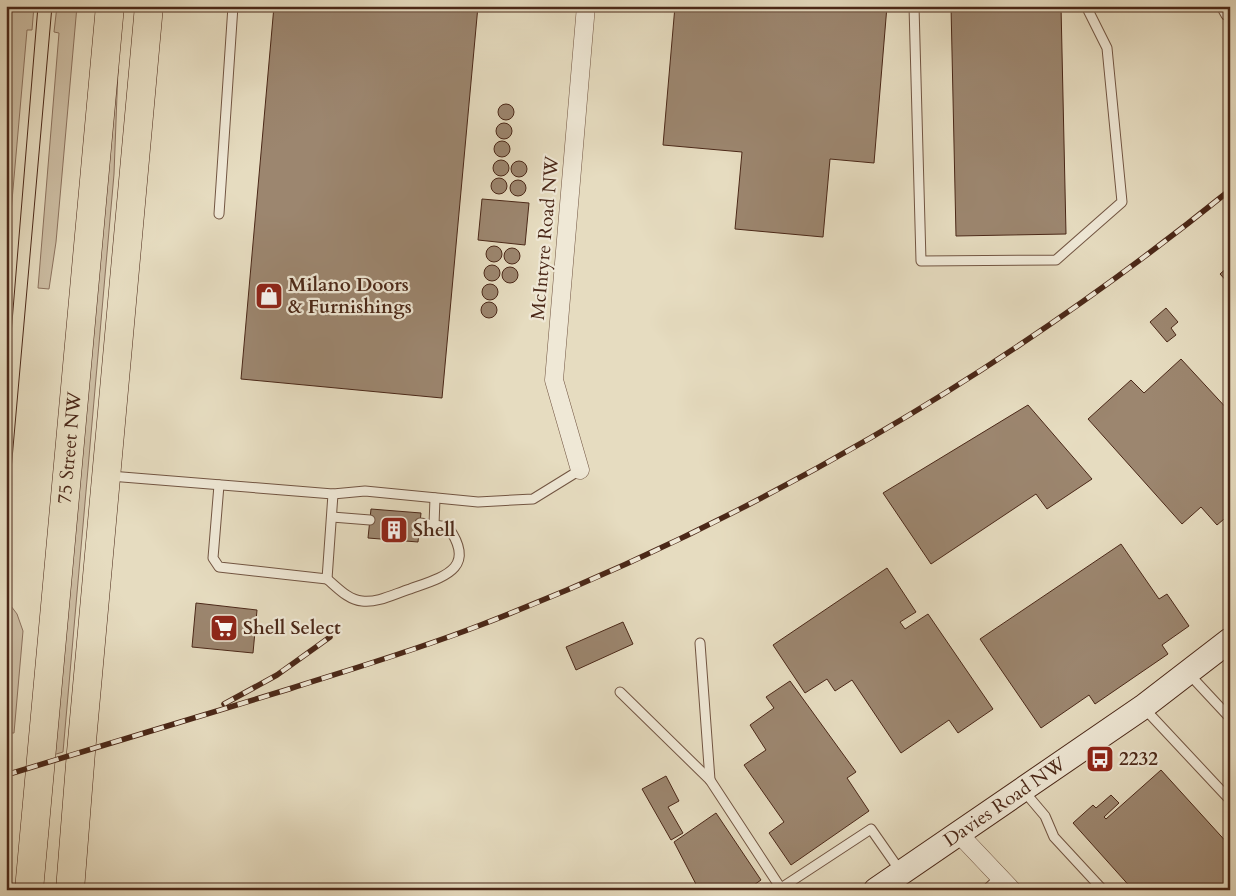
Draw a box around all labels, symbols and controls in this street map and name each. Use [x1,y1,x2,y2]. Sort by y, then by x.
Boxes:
street label: McIntyre Road NW [525,155,565,321]
place label: Milano Doors & Furnishings [288,272,412,320]
shop icon: Milano Doors & Furnishings [254,281,284,311]
street label: 75 Street NW [51,391,88,505]
building icon: Shell [379,515,409,545]
place label: Shell [413,517,456,543]
supermarket icon: Shell Select [209,613,239,643]
place label: Shell Select [243,615,341,641]
bus stop icon: 2232 [1085,744,1115,774]
place label: 2232 [1119,746,1158,772]
street label: Davies Road NW [938,751,1071,853]

